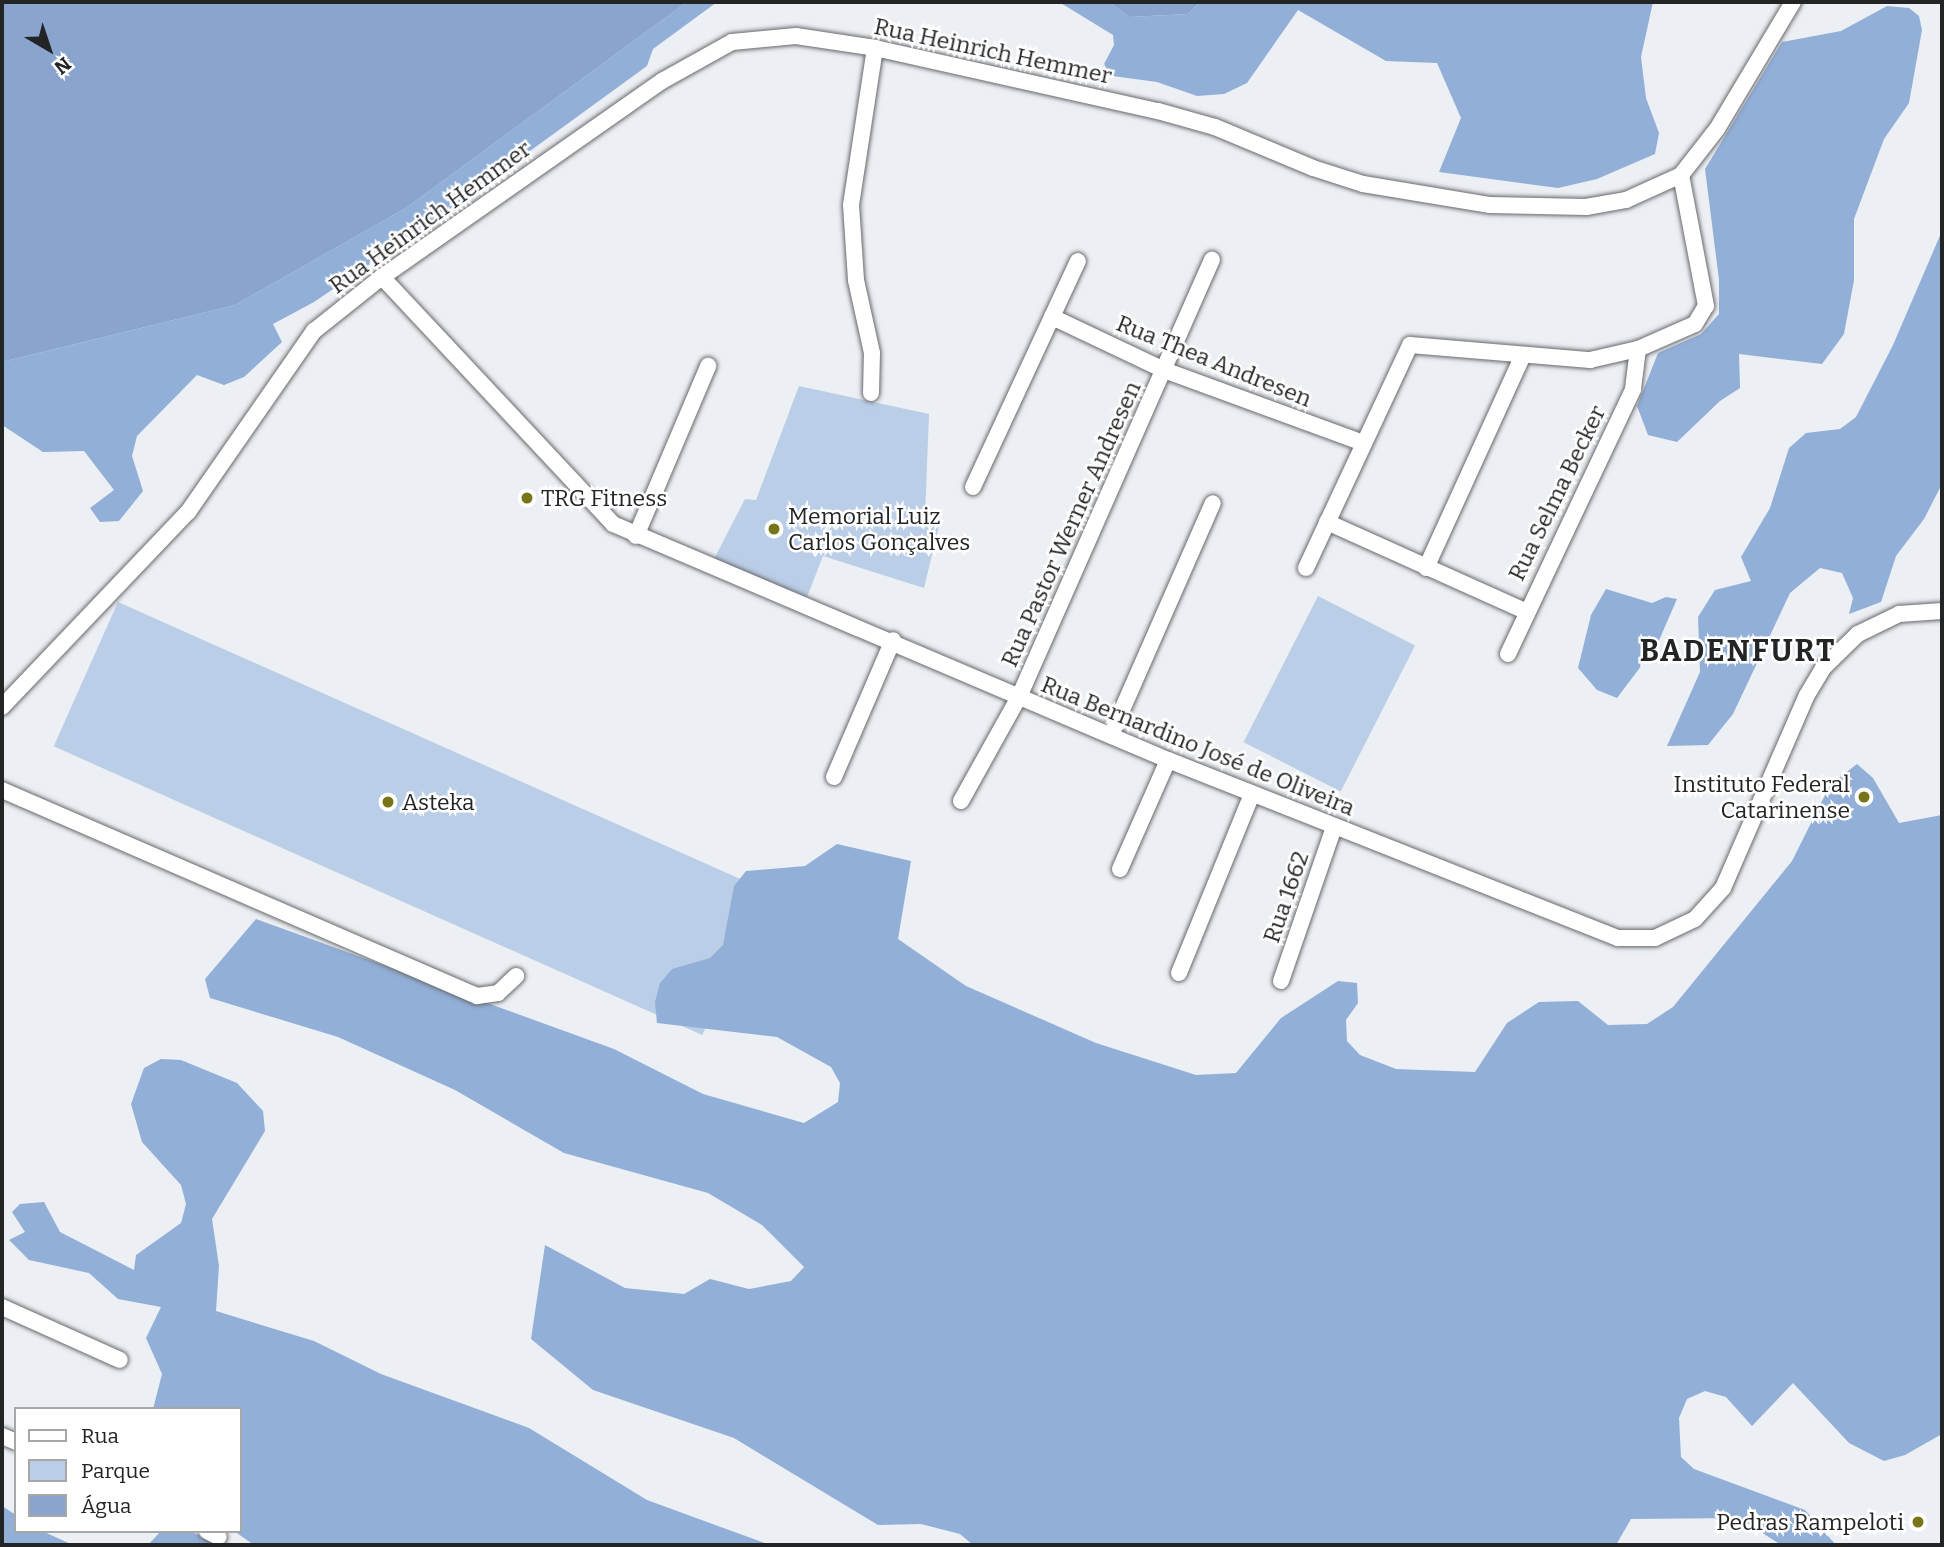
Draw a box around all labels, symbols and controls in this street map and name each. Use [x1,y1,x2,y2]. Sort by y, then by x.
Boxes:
street label: Rua Heinrich Hemmer [872,12,1114,90]
north arrow [14,14,84,84]
text: N [50,52,75,79]
street label: Rua Heinrich Hemmer [324,135,536,299]
street label: Rua Thea Andresen [1112,309,1316,413]
street label: Rua Pastor Werner Andresen [995,377,1147,671]
street label: Rua Selma Becker [1503,401,1611,585]
place label: TRG Fitness [541,484,667,512]
marker: TRG Fitness [519,490,535,506]
place label: Memorial Luiz Carlos Gonçalves [788,502,970,556]
marker: Memorial Luiz Carlos Gonçalves [766,521,782,537]
district label: BADENFURT [1641,633,1835,669]
street label: Rua Bernardino José de Oliveira [1037,670,1359,822]
place label: Instituto Federal Catarinense [1673,770,1850,824]
place label: Asteka [402,788,474,816]
marker: Instituto Federal Catarinense [1856,789,1872,805]
marker: Asteka [380,794,396,810]
street label: Rua 1662 [1258,848,1314,946]
legend [14,1407,242,1533]
text: Rua [81,1423,119,1449]
text: Parque [81,1458,150,1484]
text: Água [81,1493,132,1519]
place label: Pedras Rampeloti [1716,1508,1904,1536]
marker: Pedras Rampeloti [1910,1514,1926,1530]

